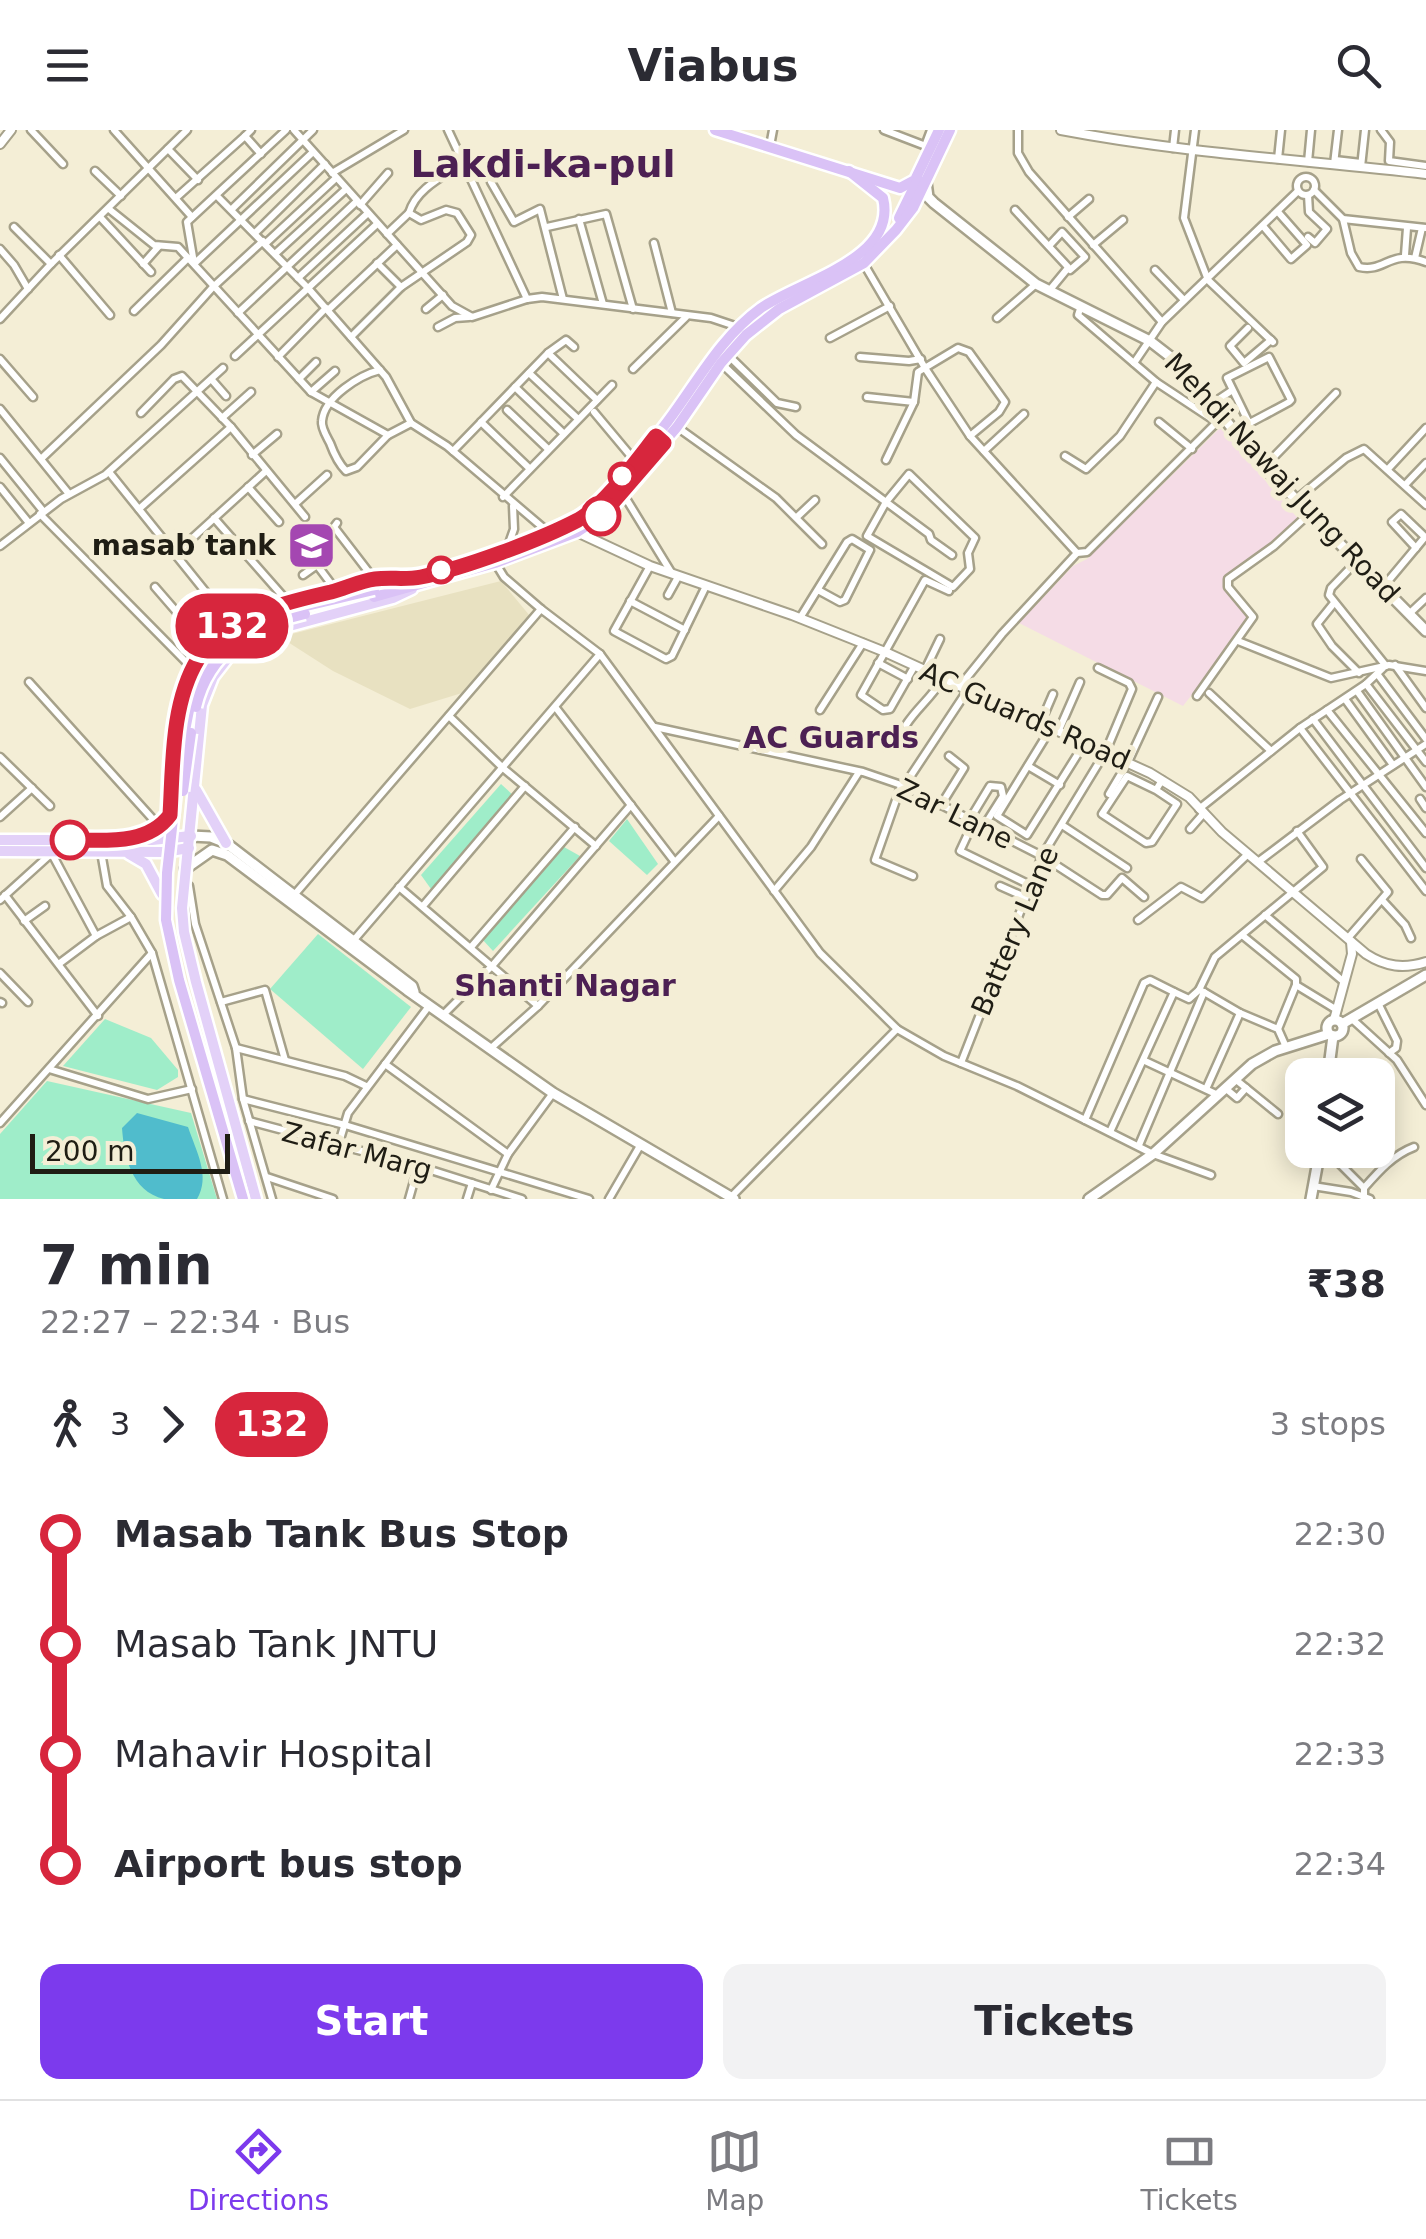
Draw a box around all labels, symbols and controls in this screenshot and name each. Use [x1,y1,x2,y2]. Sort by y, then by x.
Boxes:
icon: menu [40,38,95,93]
icon: search [1331,38,1386,93]
text: Viabus [628,39,798,92]
district label: Lakdi-ka-pul [410,142,676,186]
street label: Mehdi Nawaj Jung Road [1158,346,1406,610]
unlabelled marker [609,463,635,489]
unlabelled marker [582,497,620,535]
school or university icon: masab tank [285,519,337,571]
place label: masab tank [92,529,277,562]
unlabelled marker [428,557,454,583]
line badge: 132 [174,594,290,658]
text: 132 [195,606,269,646]
street label: AC Guards Road [915,655,1135,777]
district label: AC Guards [743,720,919,755]
street label: Zar Lane [892,772,1018,856]
unlabelled marker [51,821,89,859]
street label: Battery Lane [965,842,1065,1020]
district label: Shanti Nagar [454,968,676,1003]
map controls [1285,1058,1395,1168]
button: layers [1285,1058,1395,1168]
street label: Zafar Marg [278,1115,436,1187]
scale bar [30,1129,230,1174]
text: 200 m [45,1135,135,1168]
text: 7 min [40,1233,213,1297]
text: ₹38 [1307,1262,1386,1306]
text: 22:27 – 22:34 · Bus [40,1303,350,1341]
icon: walk [40,1397,95,1452]
icon: forward [145,1397,200,1452]
text: 132 [235,1404,308,1444]
text: 3 [110,1405,130,1443]
text: 3 stops [1270,1405,1386,1443]
text: Masab Tank Bus Stop [114,1512,569,1556]
text: 22:30 [1294,1515,1386,1553]
text: Masab Tank JNTU [114,1622,438,1666]
text: 22:32 [1294,1625,1386,1663]
text: Mahavir Hospital [114,1732,433,1776]
text: 22:33 [1294,1735,1386,1773]
text: Airport bus stop [114,1842,463,1886]
text: 22:34 [1294,1845,1386,1883]
button: Start [40,1964,703,2079]
button: Tickets [723,1964,1386,2079]
tab: Directions [188,2124,329,2217]
tab: Map [705,2124,764,2217]
tab: Tickets [1141,2124,1238,2217]

